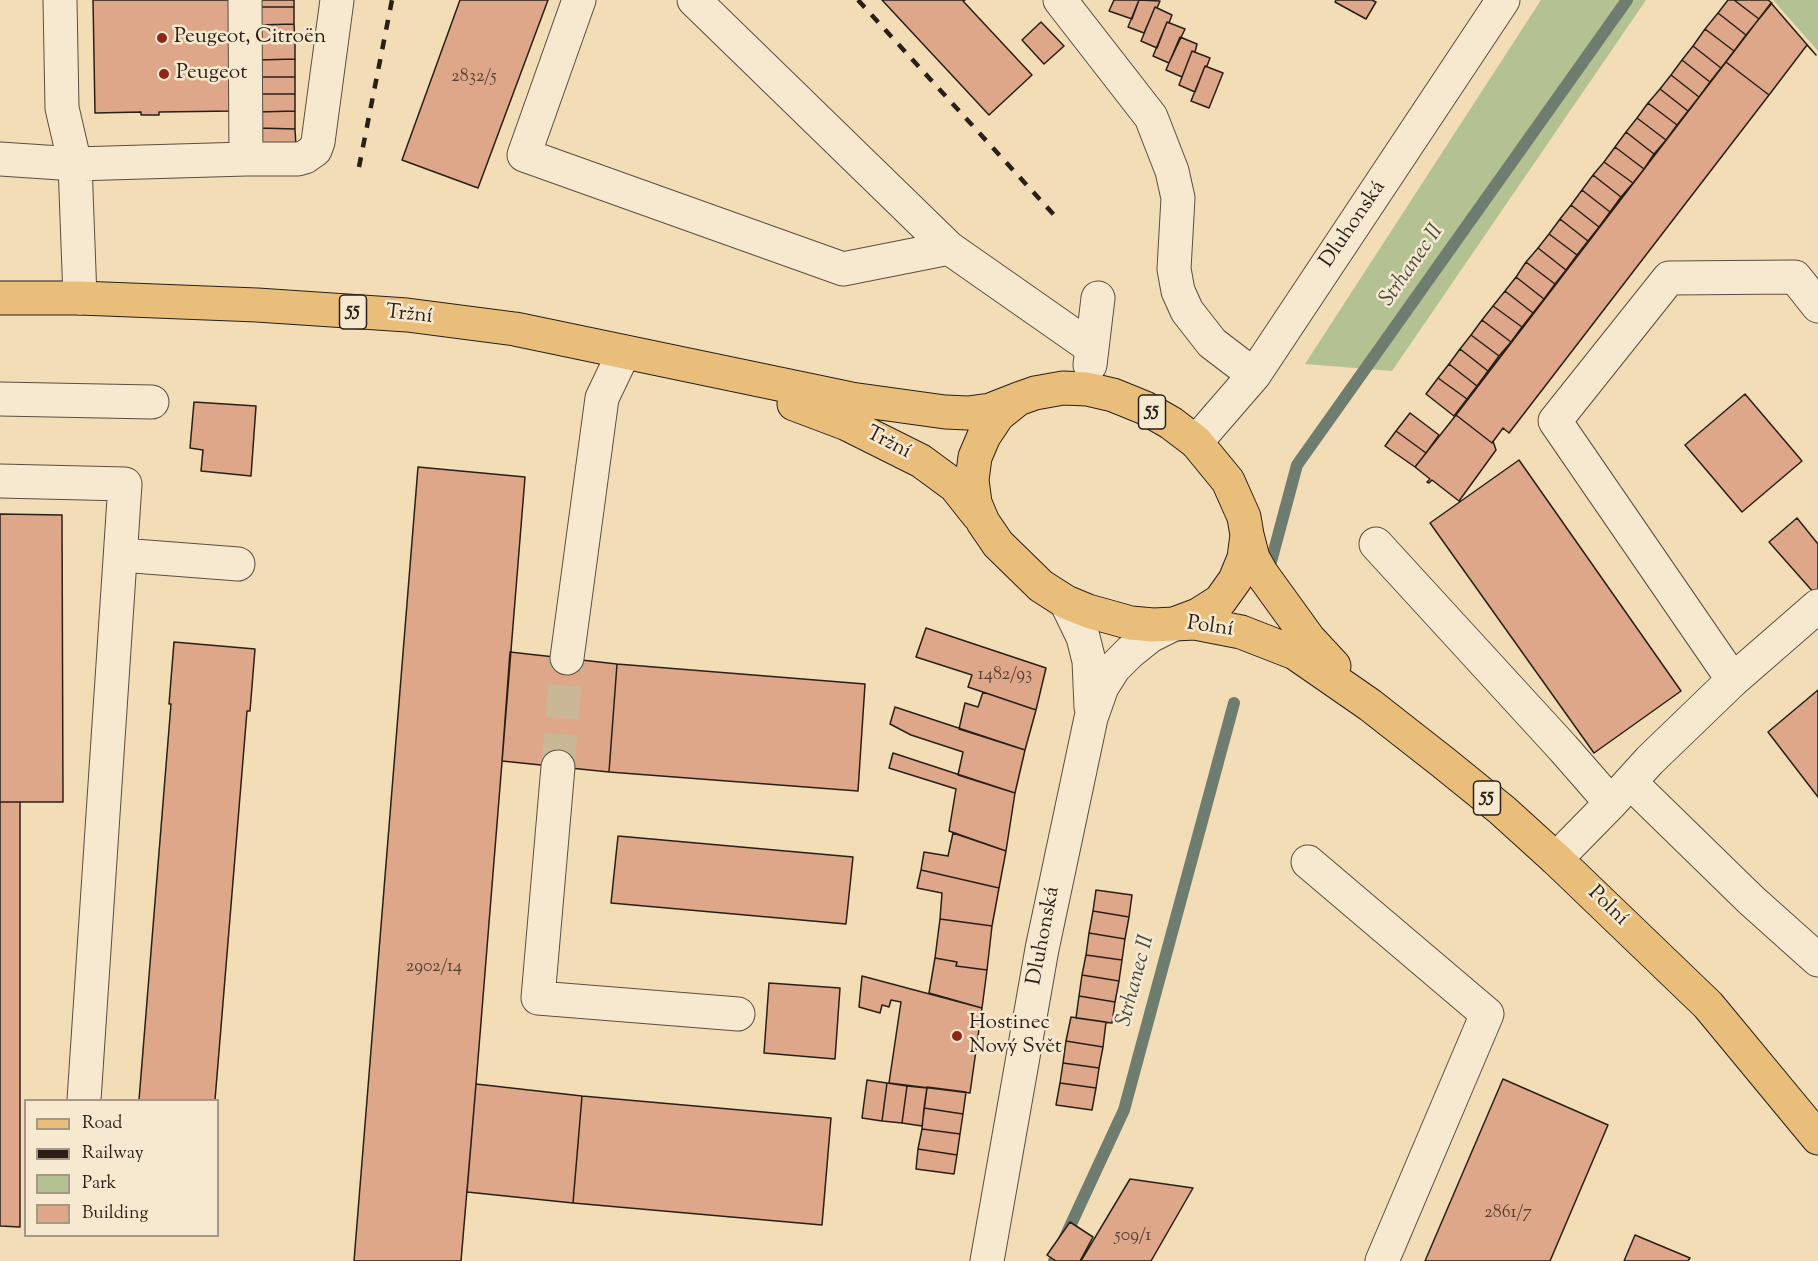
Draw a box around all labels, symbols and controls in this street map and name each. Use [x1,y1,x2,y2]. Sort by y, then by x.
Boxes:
place label: Peugeot, Citroën [174,25,326,51]
marker: Peugeot, Citroën [155,31,169,45]
place label: Peugeot [176,61,247,87]
marker: Peugeot [157,67,171,81]
house number: 2832/5 [451,67,497,89]
street label: Dluhonská [1316,177,1392,273]
water label: Strhanec II [1375,220,1451,312]
road number: 55 [340,295,366,329]
street label: Tržní [384,301,434,331]
road number: 55 [1138,395,1166,429]
street label: Tržní [861,422,915,466]
street label: Polní [1185,612,1235,644]
house number: 1482/93 [978,665,1032,687]
road number: 55 [1474,781,1500,815]
street label: Polní [1582,882,1632,932]
street label: Dluhonská [1023,885,1067,987]
water label: Strhanec II [1112,932,1162,1030]
house number: 2902/14 [406,957,462,979]
place label: Hostinec Nový Svět [969,1011,1062,1061]
marker: Hostinec Nový Svět [950,1029,964,1043]
legend [24,1099,219,1237]
text: Road [82,1111,122,1137]
text: Railway [82,1141,144,1167]
text: Park [82,1171,116,1197]
text: Building [82,1201,148,1227]
house number: 2861/7 [1484,1203,1532,1225]
house number: 509/1 [1115,1226,1151,1248]

